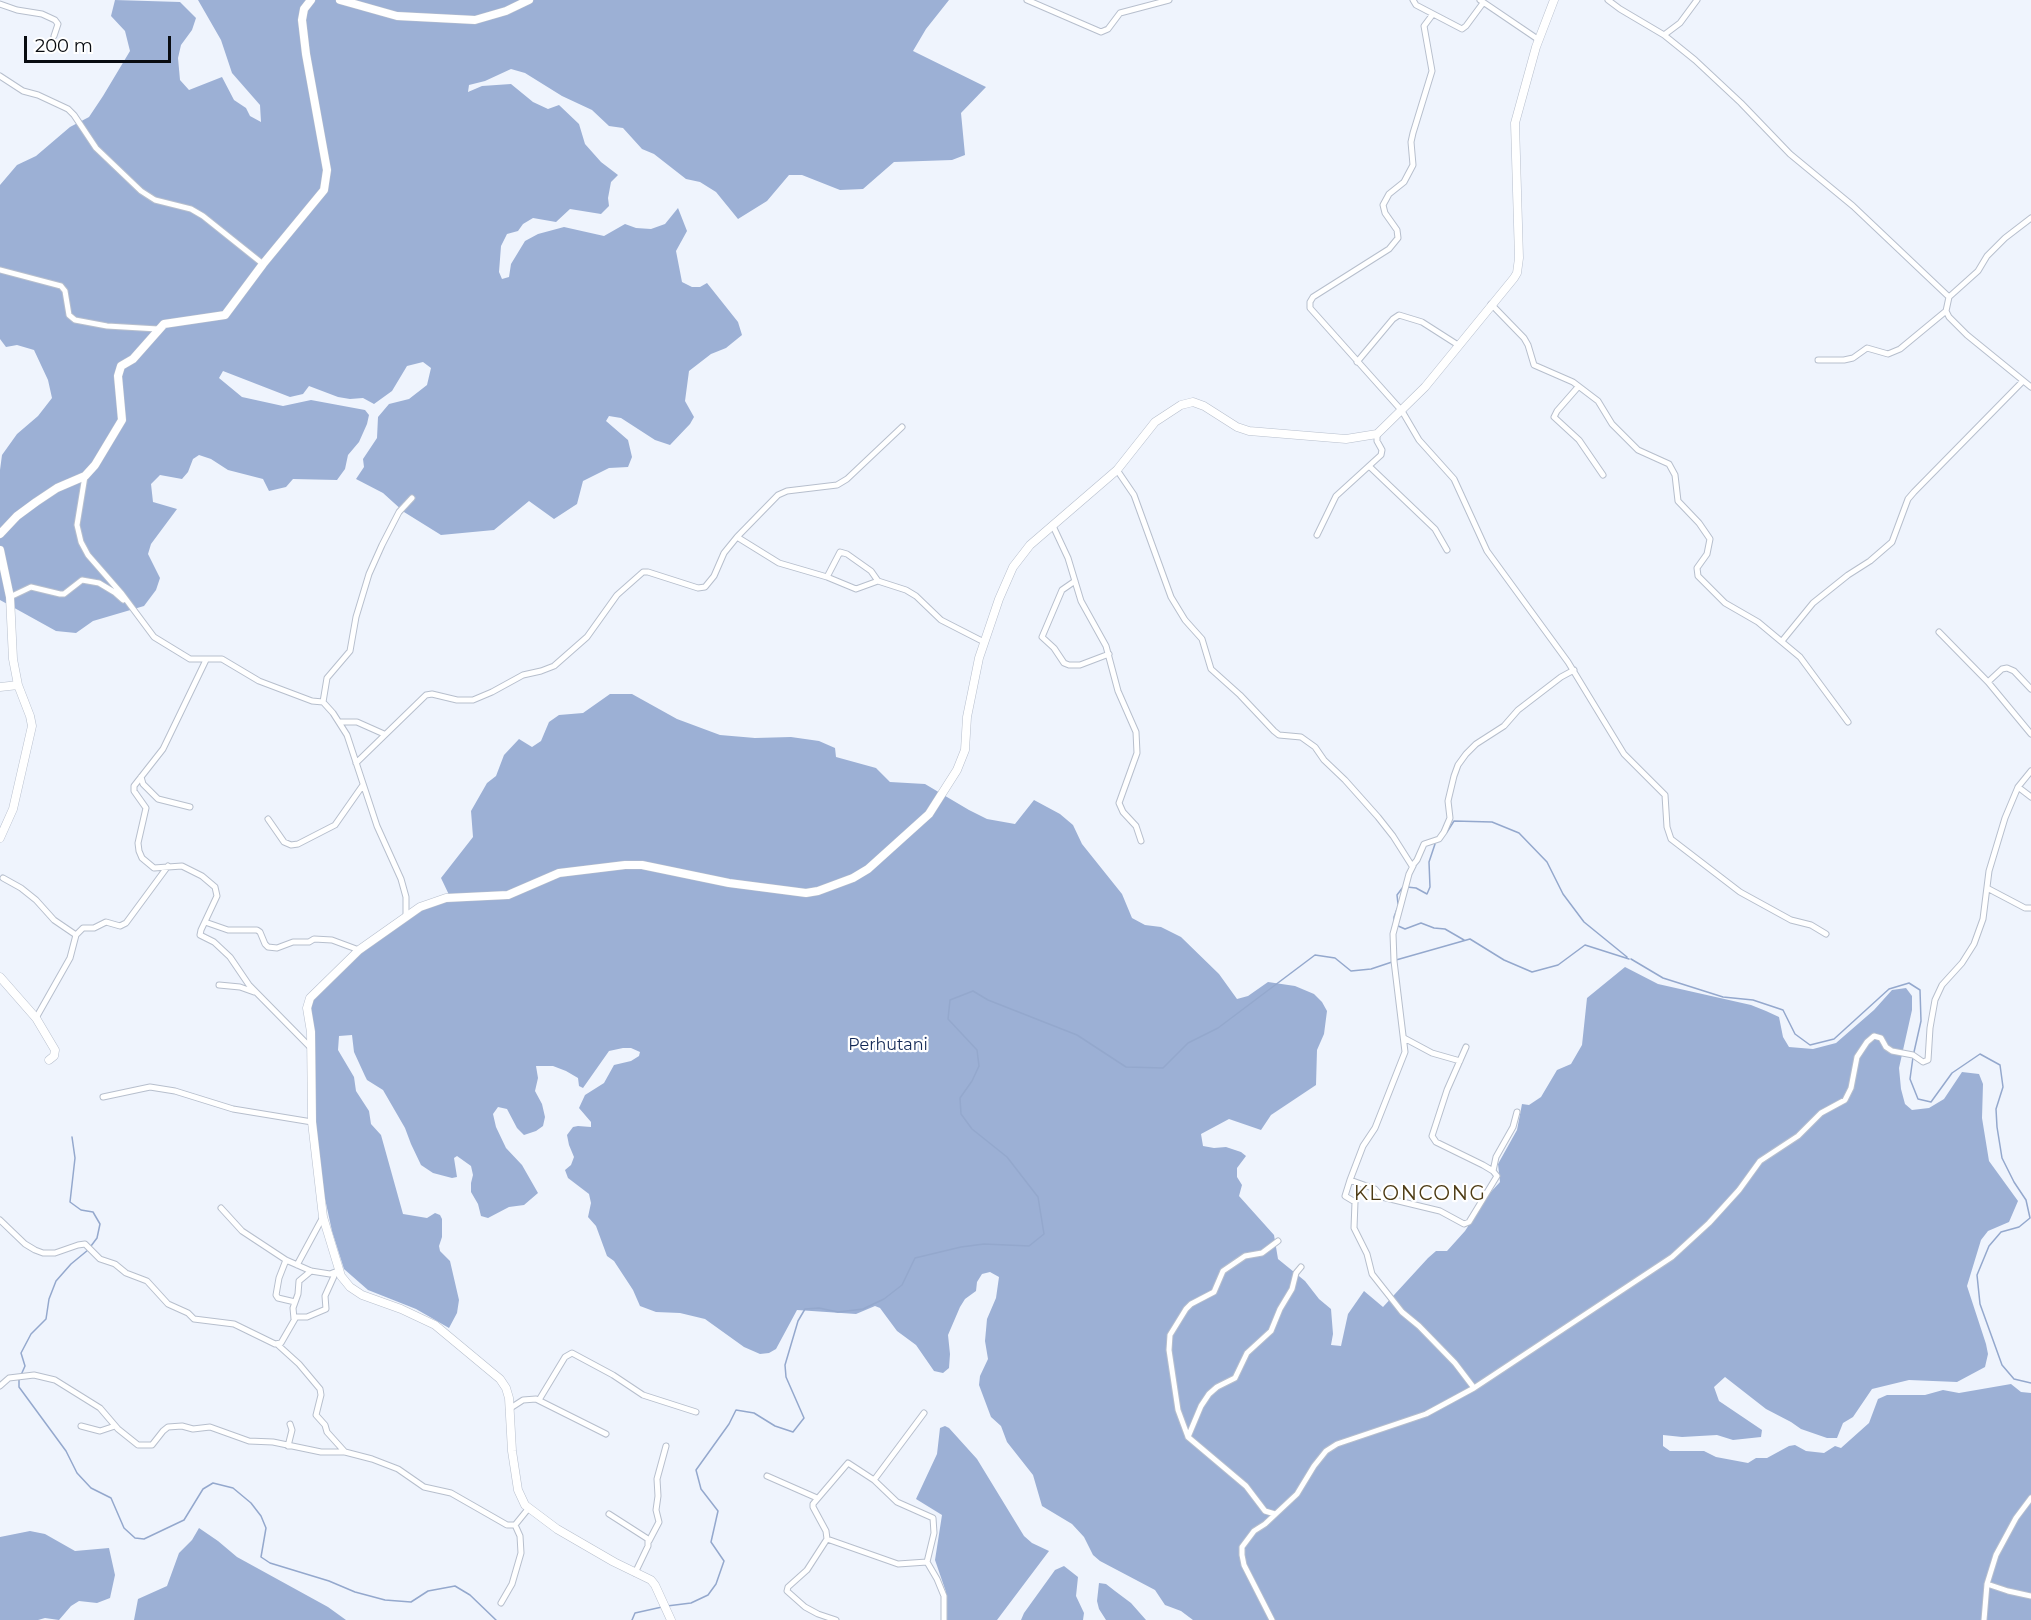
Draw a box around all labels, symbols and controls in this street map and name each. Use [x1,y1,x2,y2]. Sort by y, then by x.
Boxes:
scale bar [27,24,174,62]
text: 200 m [35,35,93,57]
park label: Perhutani [848,1035,928,1055]
district label: KLONCONG [1354,1182,1486,1206]

